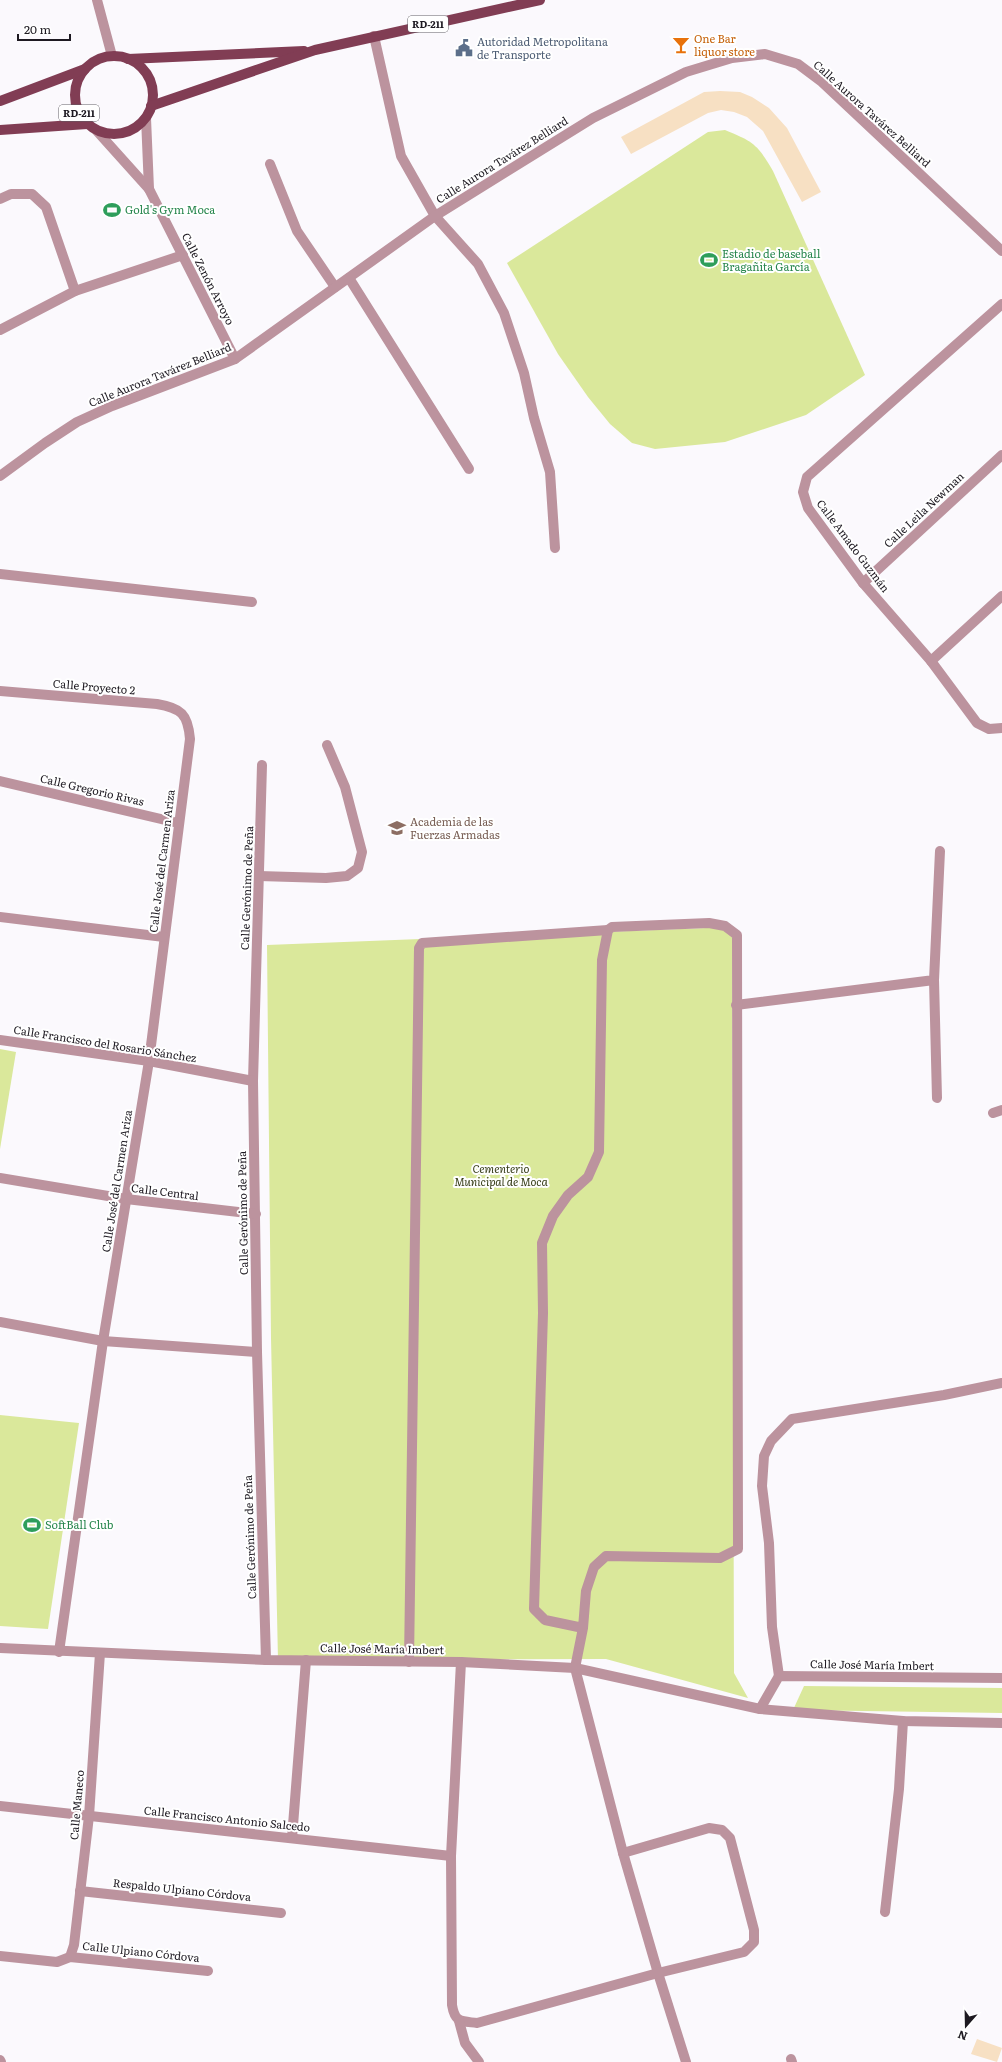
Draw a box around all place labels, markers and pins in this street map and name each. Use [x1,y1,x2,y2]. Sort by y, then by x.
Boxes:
place label: One Bar liquor store [694,30,755,59]
place label: Autoridad Metropolitana de Transporte [477,33,608,62]
bar icon: One Bar liquor store [671,35,691,55]
public building icon: Autoridad Metropolitana de Transporte [454,38,474,58]
sports icon: Gold's Gym Moca [102,200,122,220]
place label: Gold's Gym Moca [125,201,215,217]
place label: Estadio de baseball Bragañita García [722,245,821,274]
sports icon: Estadio de baseball Bragañita García [699,250,719,270]
place label: Academia de las Fuerzas Armadas [410,813,500,842]
school or university icon: Academia de las Fuerzas Armadas [387,818,407,838]
sports icon: SoftBall Club [22,1515,42,1535]
place label: SoftBall Club [45,1516,114,1532]

